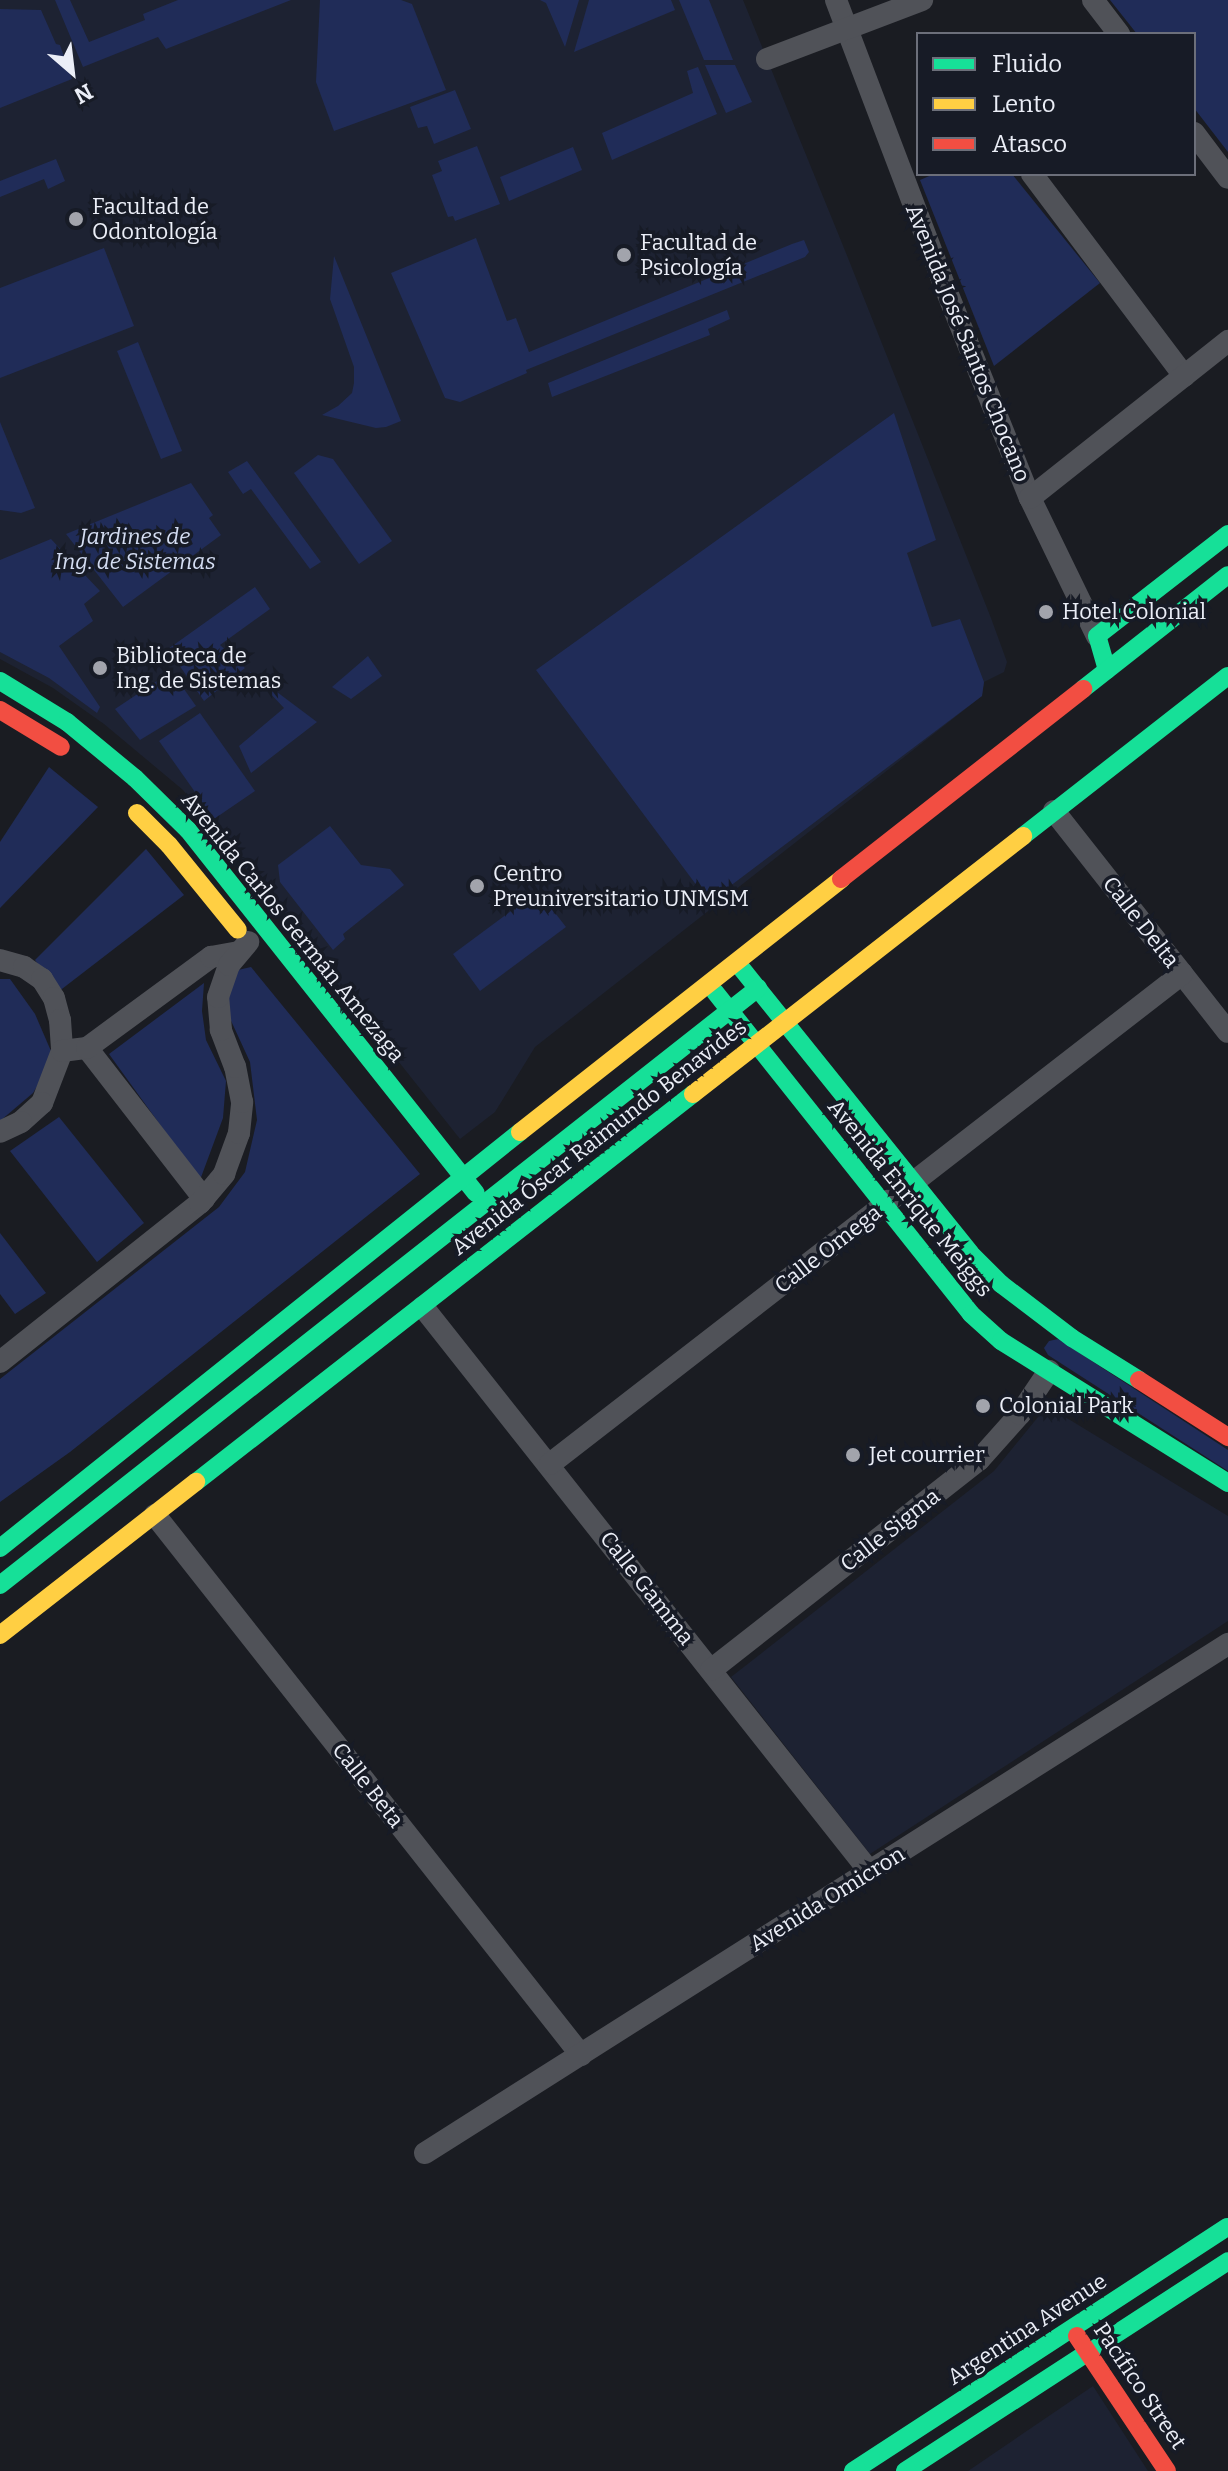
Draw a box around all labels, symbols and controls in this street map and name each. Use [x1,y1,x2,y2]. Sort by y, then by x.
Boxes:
north arrow [32,32,112,112]
legend [916,32,1196,176]
text: Fluido [992,50,1062,78]
text: N [70,78,97,110]
text: Lento [992,90,1055,118]
text: Atasco [992,130,1067,158]
place label: Facultad de Odontología [92,193,217,244]
street label: Avenida José Santos Chocano [900,200,1036,486]
marker: Facultad de Odontología [67,210,85,228]
place label: Facultad de Psicología [640,229,757,280]
marker: Facultad de Psicología [615,246,633,264]
park label: Jardines de Ing. de Sistemas [54,523,216,574]
place label: Hotel Colonial [1062,599,1206,625]
marker: Hotel Colonial [1037,603,1055,621]
place label: Biblioteca de Ing. de Sistemas [116,642,281,694]
marker: Biblioteca de Ing. de Sistemas [91,659,109,677]
street label: Avenida Carlos Germán Amezaga [176,786,410,1068]
place label: Centro Preuniversitario UNMSM [493,860,749,912]
street label: Calle Delta [1097,871,1185,973]
marker: Centro Preuniversitario UNMSM [468,877,486,895]
street label: Avenida Óscar Raimundo Benavides [446,1013,752,1261]
street label: Avenida Enrique Meiggs [822,1094,998,1302]
street label: Calle Omega [769,1199,887,1299]
place label: Colonial Park [999,1393,1134,1419]
marker: Colonial Park [974,1397,992,1415]
place label: Jet courrier [869,1442,985,1468]
marker: Jet courrier [844,1446,862,1464]
street label: Calle Sigma [835,1483,945,1577]
street label: Calle Gamma [594,1526,700,1650]
street label: Calle Beta [327,1737,409,1833]
street label: Avenida Omicron [745,1841,909,1957]
street label: Argentina Avenue [942,2268,1112,2390]
street label: Pacífico Street [1088,2318,1192,2454]

